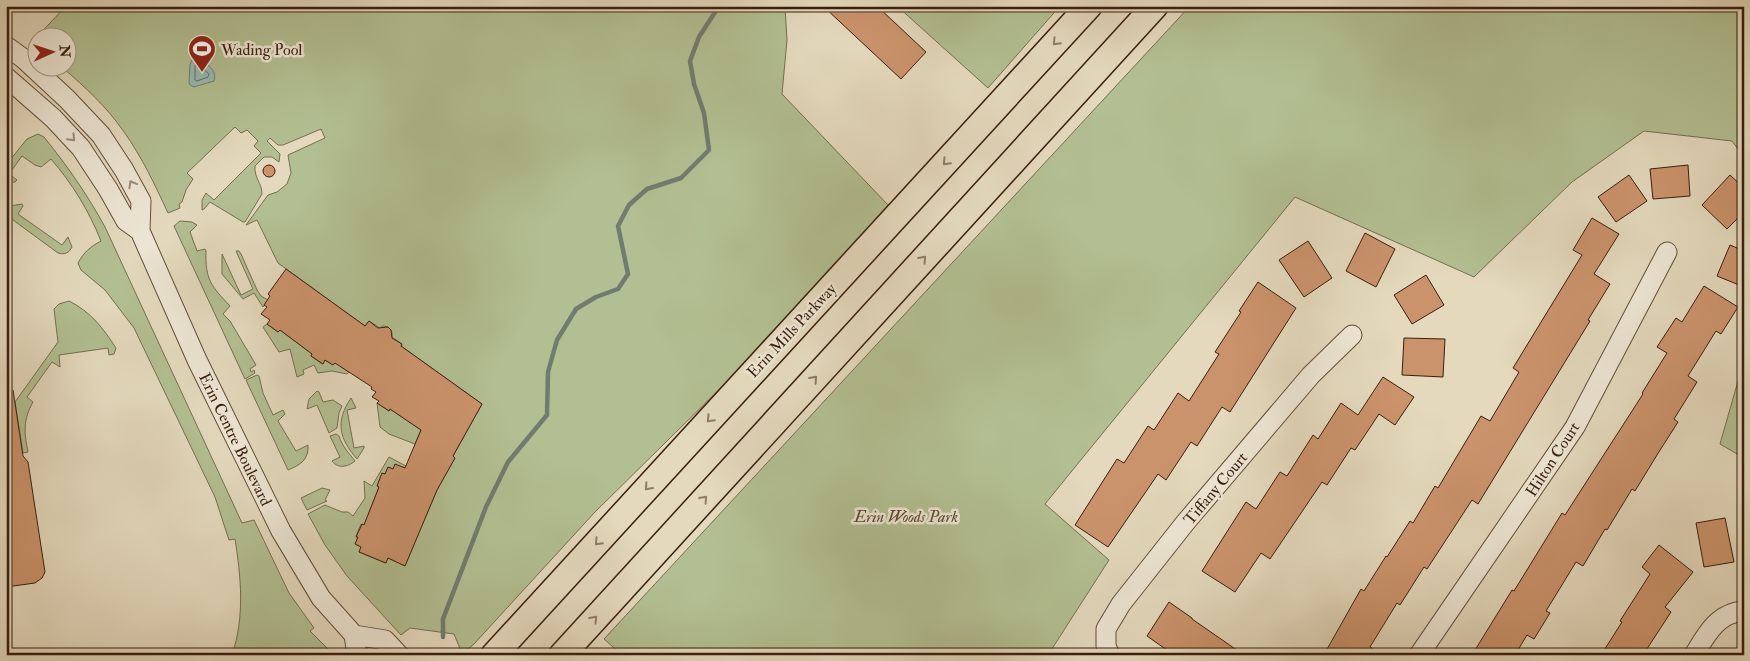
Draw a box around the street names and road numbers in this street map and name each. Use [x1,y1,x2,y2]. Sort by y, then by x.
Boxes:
street label: Erin Mills Parkway [743,278,841,382]
street label: Erin Centre Boulevard [194,370,276,509]
street label: Hilton Court [1521,419,1584,500]
street label: Tiffany Court [1180,448,1252,529]

